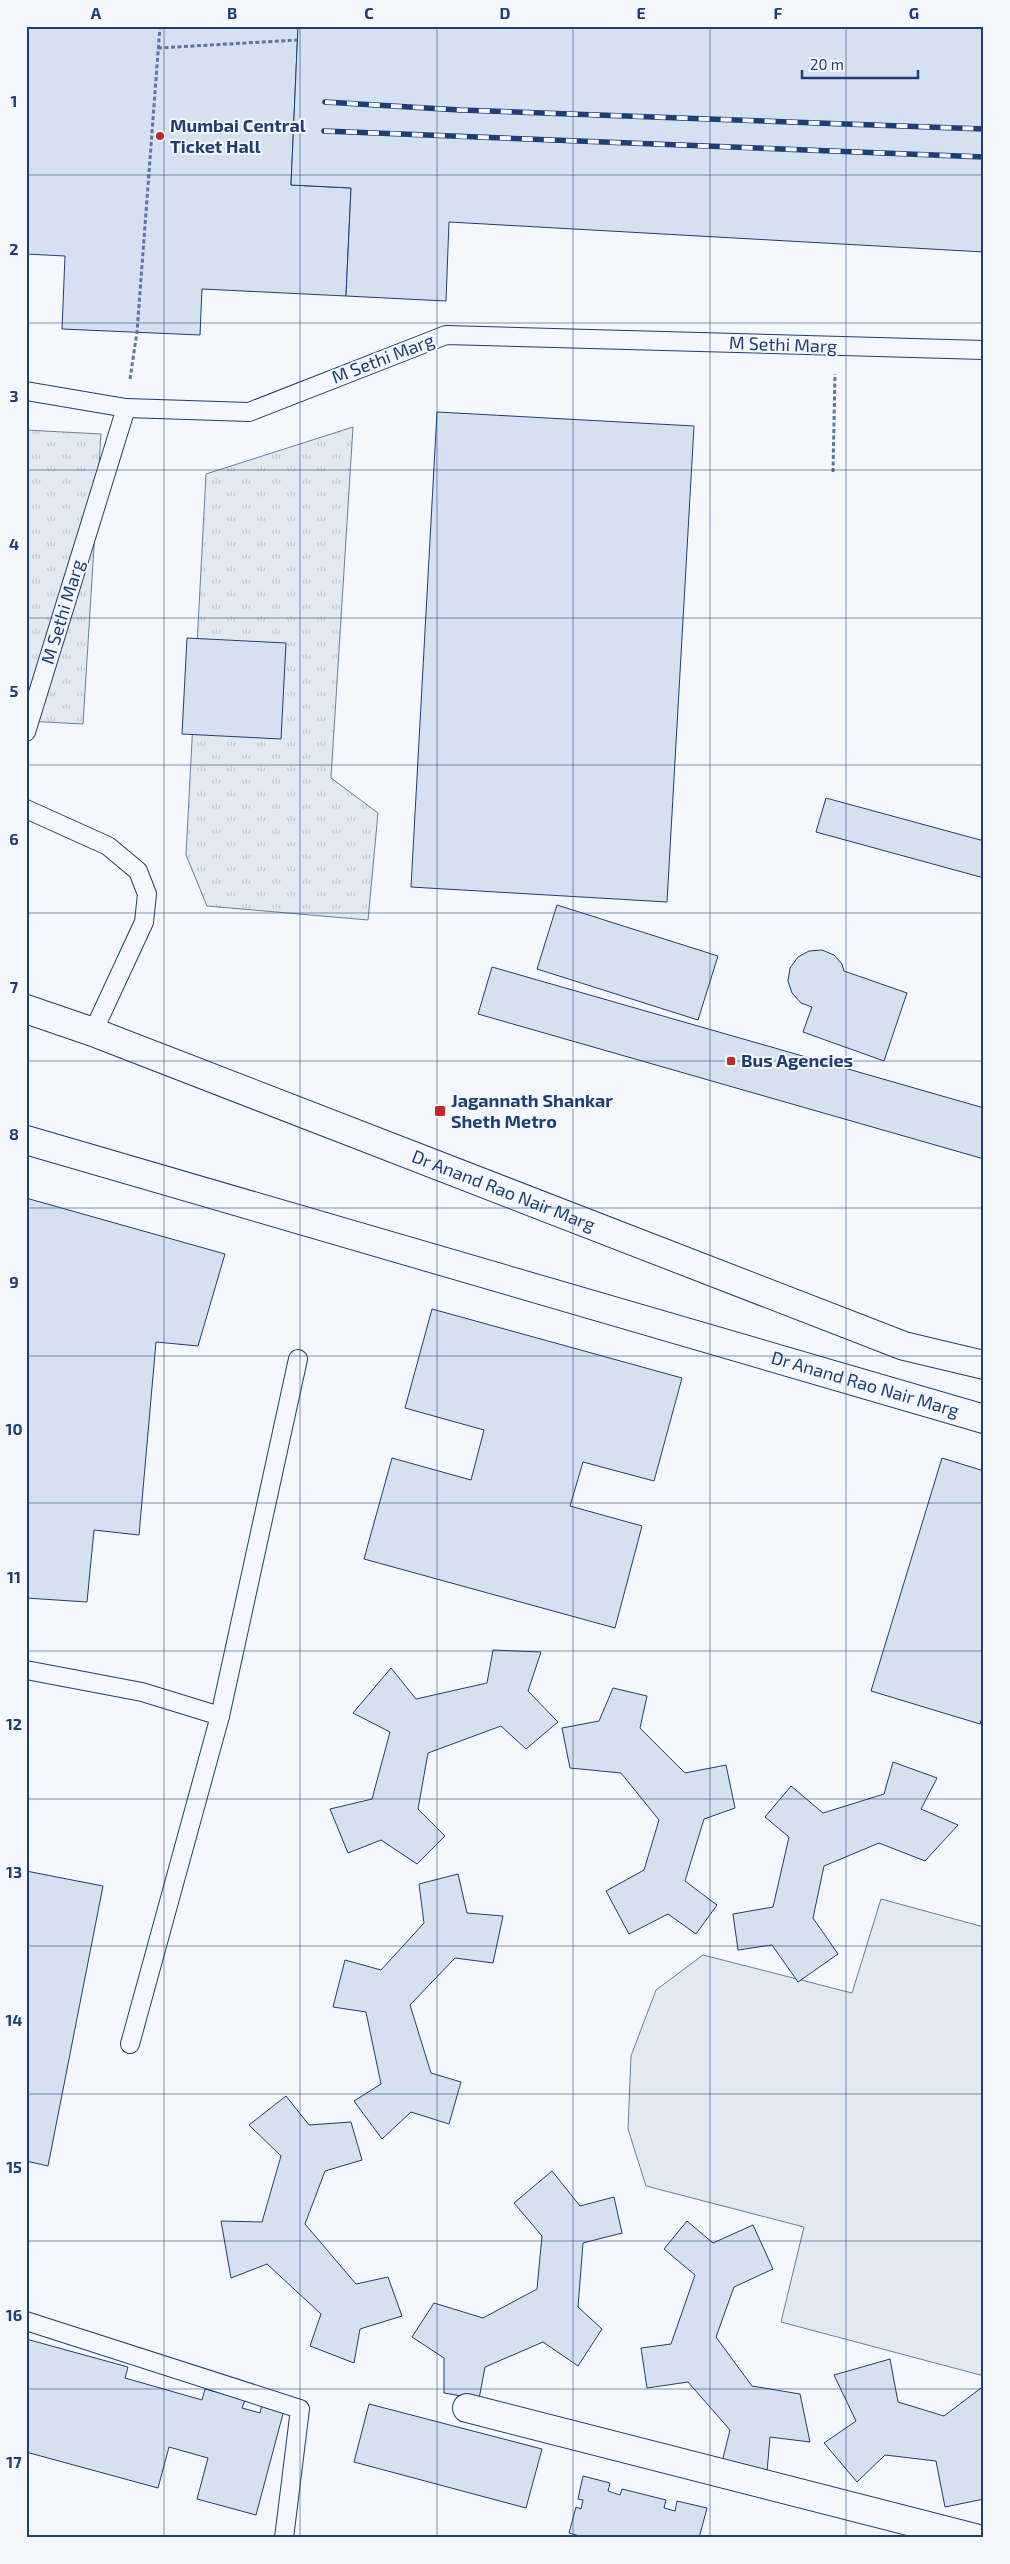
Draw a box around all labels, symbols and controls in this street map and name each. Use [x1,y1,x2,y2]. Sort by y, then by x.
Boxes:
text: A [91,3,102,22]
text: B [227,3,237,22]
text: C [364,3,374,22]
text: D [500,3,511,22]
text: E [636,3,646,22]
text: F [774,3,783,22]
text: G [909,3,919,22]
scale bar [802,48,919,80]
text: 20 m [810,55,844,73]
text: 1 [11,91,17,110]
place label: Mumbai Central Ticket Hall [170,114,306,157]
marker: Mumbai Central Ticket Hall [154,130,166,142]
text: 2 [9,239,19,258]
street label: M Sethi Marg [328,328,437,388]
street label: M Sethi Marg [729,331,837,357]
text: 3 [9,386,19,405]
text: 4 [9,534,19,553]
street label: M Sethi Marg [36,557,88,667]
text: 5 [10,681,19,700]
text: 6 [9,829,19,848]
text: 7 [10,977,19,996]
place label: Bus Agencies [741,1049,853,1071]
marker: Bus Agencies [725,1055,737,1067]
place label: Jagannath Shankar Sheth Metro [451,1089,613,1132]
marker: Jagannath Shankar Sheth Metro [433,1104,447,1118]
text: 8 [9,1124,19,1143]
street label: Dr Anand Rao Nair Marg [409,1145,599,1235]
text: 9 [9,1272,19,1291]
street label: Dr Anand Rao Nair Marg [769,1346,962,1421]
text: 10 [5,1419,23,1438]
text: 11 [7,1567,21,1586]
text: 12 [6,1714,22,1733]
text: 13 [6,1862,22,1881]
text: 14 [5,2010,23,2029]
text: 15 [6,2157,22,2176]
text: 16 [6,2305,22,2324]
text: 17 [6,2452,22,2471]

